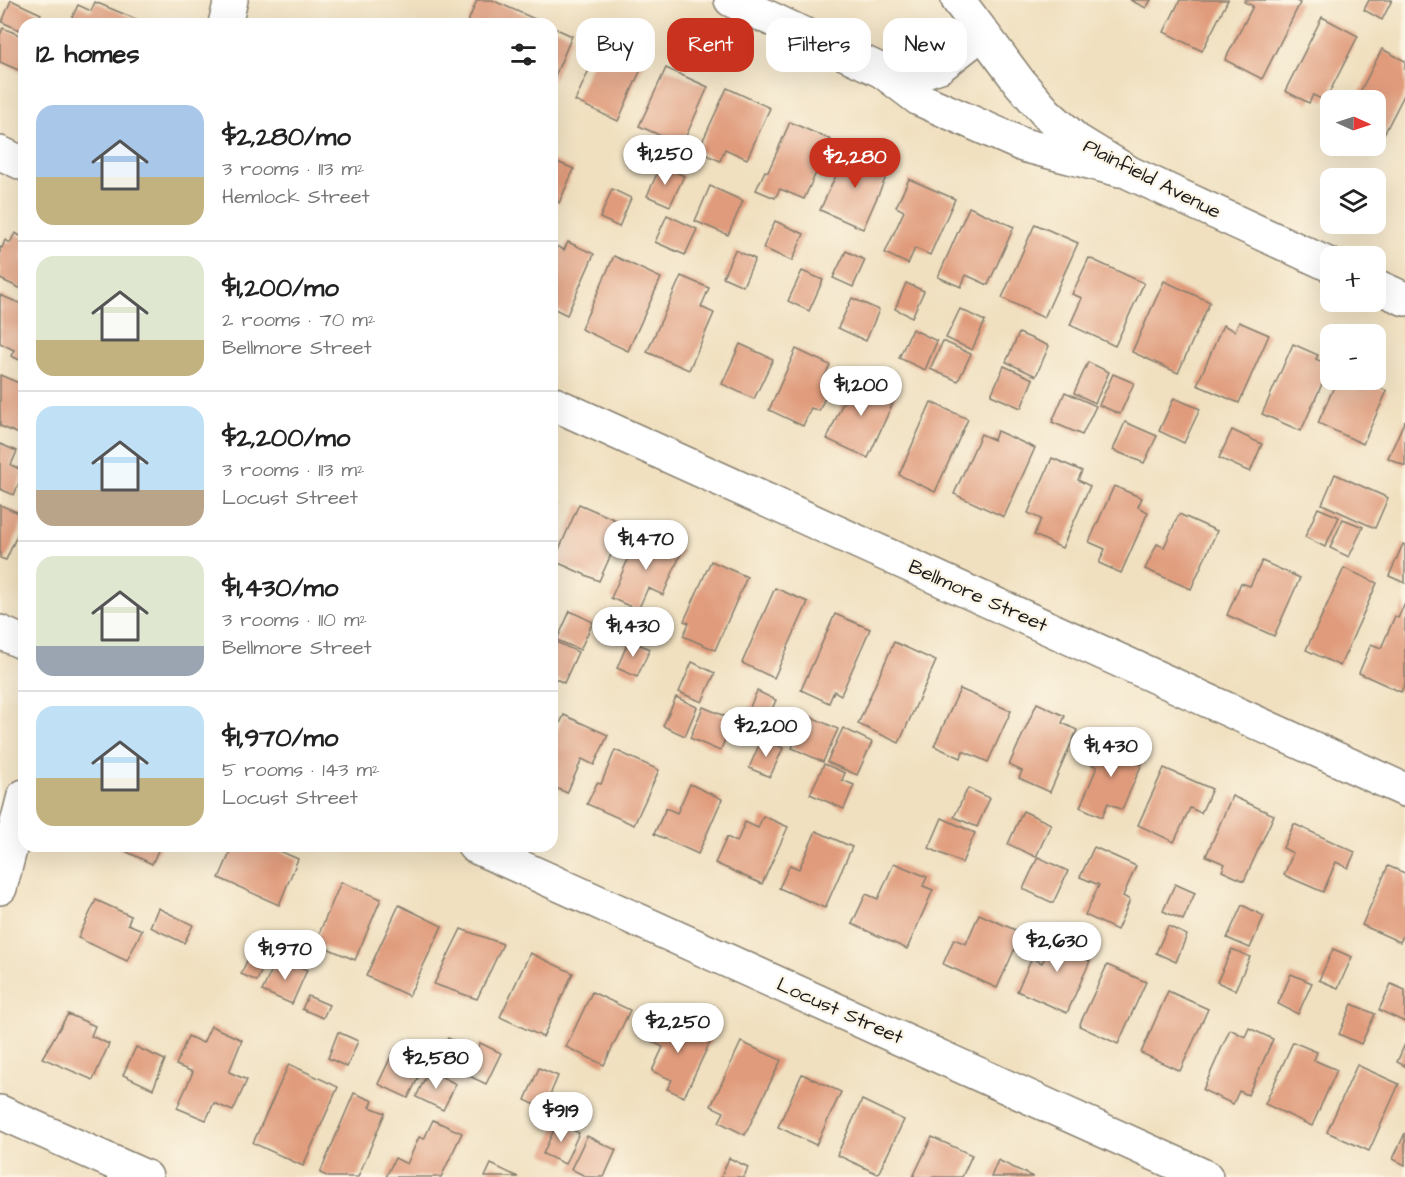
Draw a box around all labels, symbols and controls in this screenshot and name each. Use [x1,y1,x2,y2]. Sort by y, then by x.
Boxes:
chip: Buy [576,18,655,72]
chip: Rent [667,18,754,72]
chip: Filters [766,18,871,72]
chip: New [883,18,967,72]
text: 12 homes [36,36,139,72]
icon: filters [507,38,540,71]
north arrow [1320,90,1386,156]
map controls [1320,90,1386,390]
text: $2,280/mo [222,119,351,155]
icon: home [84,129,156,201]
street label: Plainfield Avenue [1078,132,1226,226]
pin: $1,250 [616,135,714,186]
pin: $2,280 [806,138,904,189]
text: $1,250 [637,140,693,168]
text: $2,280 [823,143,887,171]
text: 3 rooms · 113 m² [222,155,365,183]
button: layers [1320,168,1386,234]
text: Hemlock Street [222,183,370,211]
button: + [1320,246,1386,312]
text: $1,200/mo [222,270,339,306]
icon: home [84,280,156,352]
text: 2 rooms · 70 m² [222,306,375,334]
button: − [1320,324,1386,390]
text: Bellmore Street [222,334,372,362]
pin: $1,200 [812,366,910,417]
text: $1,200 [834,371,888,399]
text: $2,200/mo [222,420,350,456]
icon: home [84,430,156,502]
text: 3 rooms · 113 m² [222,456,365,484]
text: Locust Street [222,484,358,512]
pin: $1,470 [597,520,695,571]
text: $1,470 [618,525,674,553]
street label: Bellmore Street [904,553,1052,639]
text: $1,430/mo [222,570,338,606]
icon: home [84,580,156,652]
text: 3 rooms · 110 m² [222,606,367,634]
pin: $1,430 [584,607,682,658]
text: $1,430 [606,612,660,640]
text: Bellmore Street [222,634,372,662]
pin: $2,200 [717,707,815,758]
text: $2,200 [735,712,797,740]
text: $1,970/mo [222,720,338,756]
pin: $1,430 [1062,727,1160,778]
icon: home [84,730,156,802]
text: $1,430 [1084,732,1138,760]
text: 5 rooms · 143 m² [222,756,380,784]
text: Locust Street [222,784,358,812]
pin: $2,630 [1008,922,1106,973]
text: $2,630 [1026,927,1088,955]
pin: $1,970 [236,930,334,981]
text: $1,970 [258,935,312,963]
street label: Locust Street [772,971,908,1051]
pin: $2,250 [629,1003,727,1054]
text: $2,250 [646,1008,710,1036]
pin: $2,580 [387,1039,485,1090]
text: $2,580 [403,1044,469,1072]
pin: $919 [525,1092,597,1143]
text: $919 [543,1097,579,1125]

